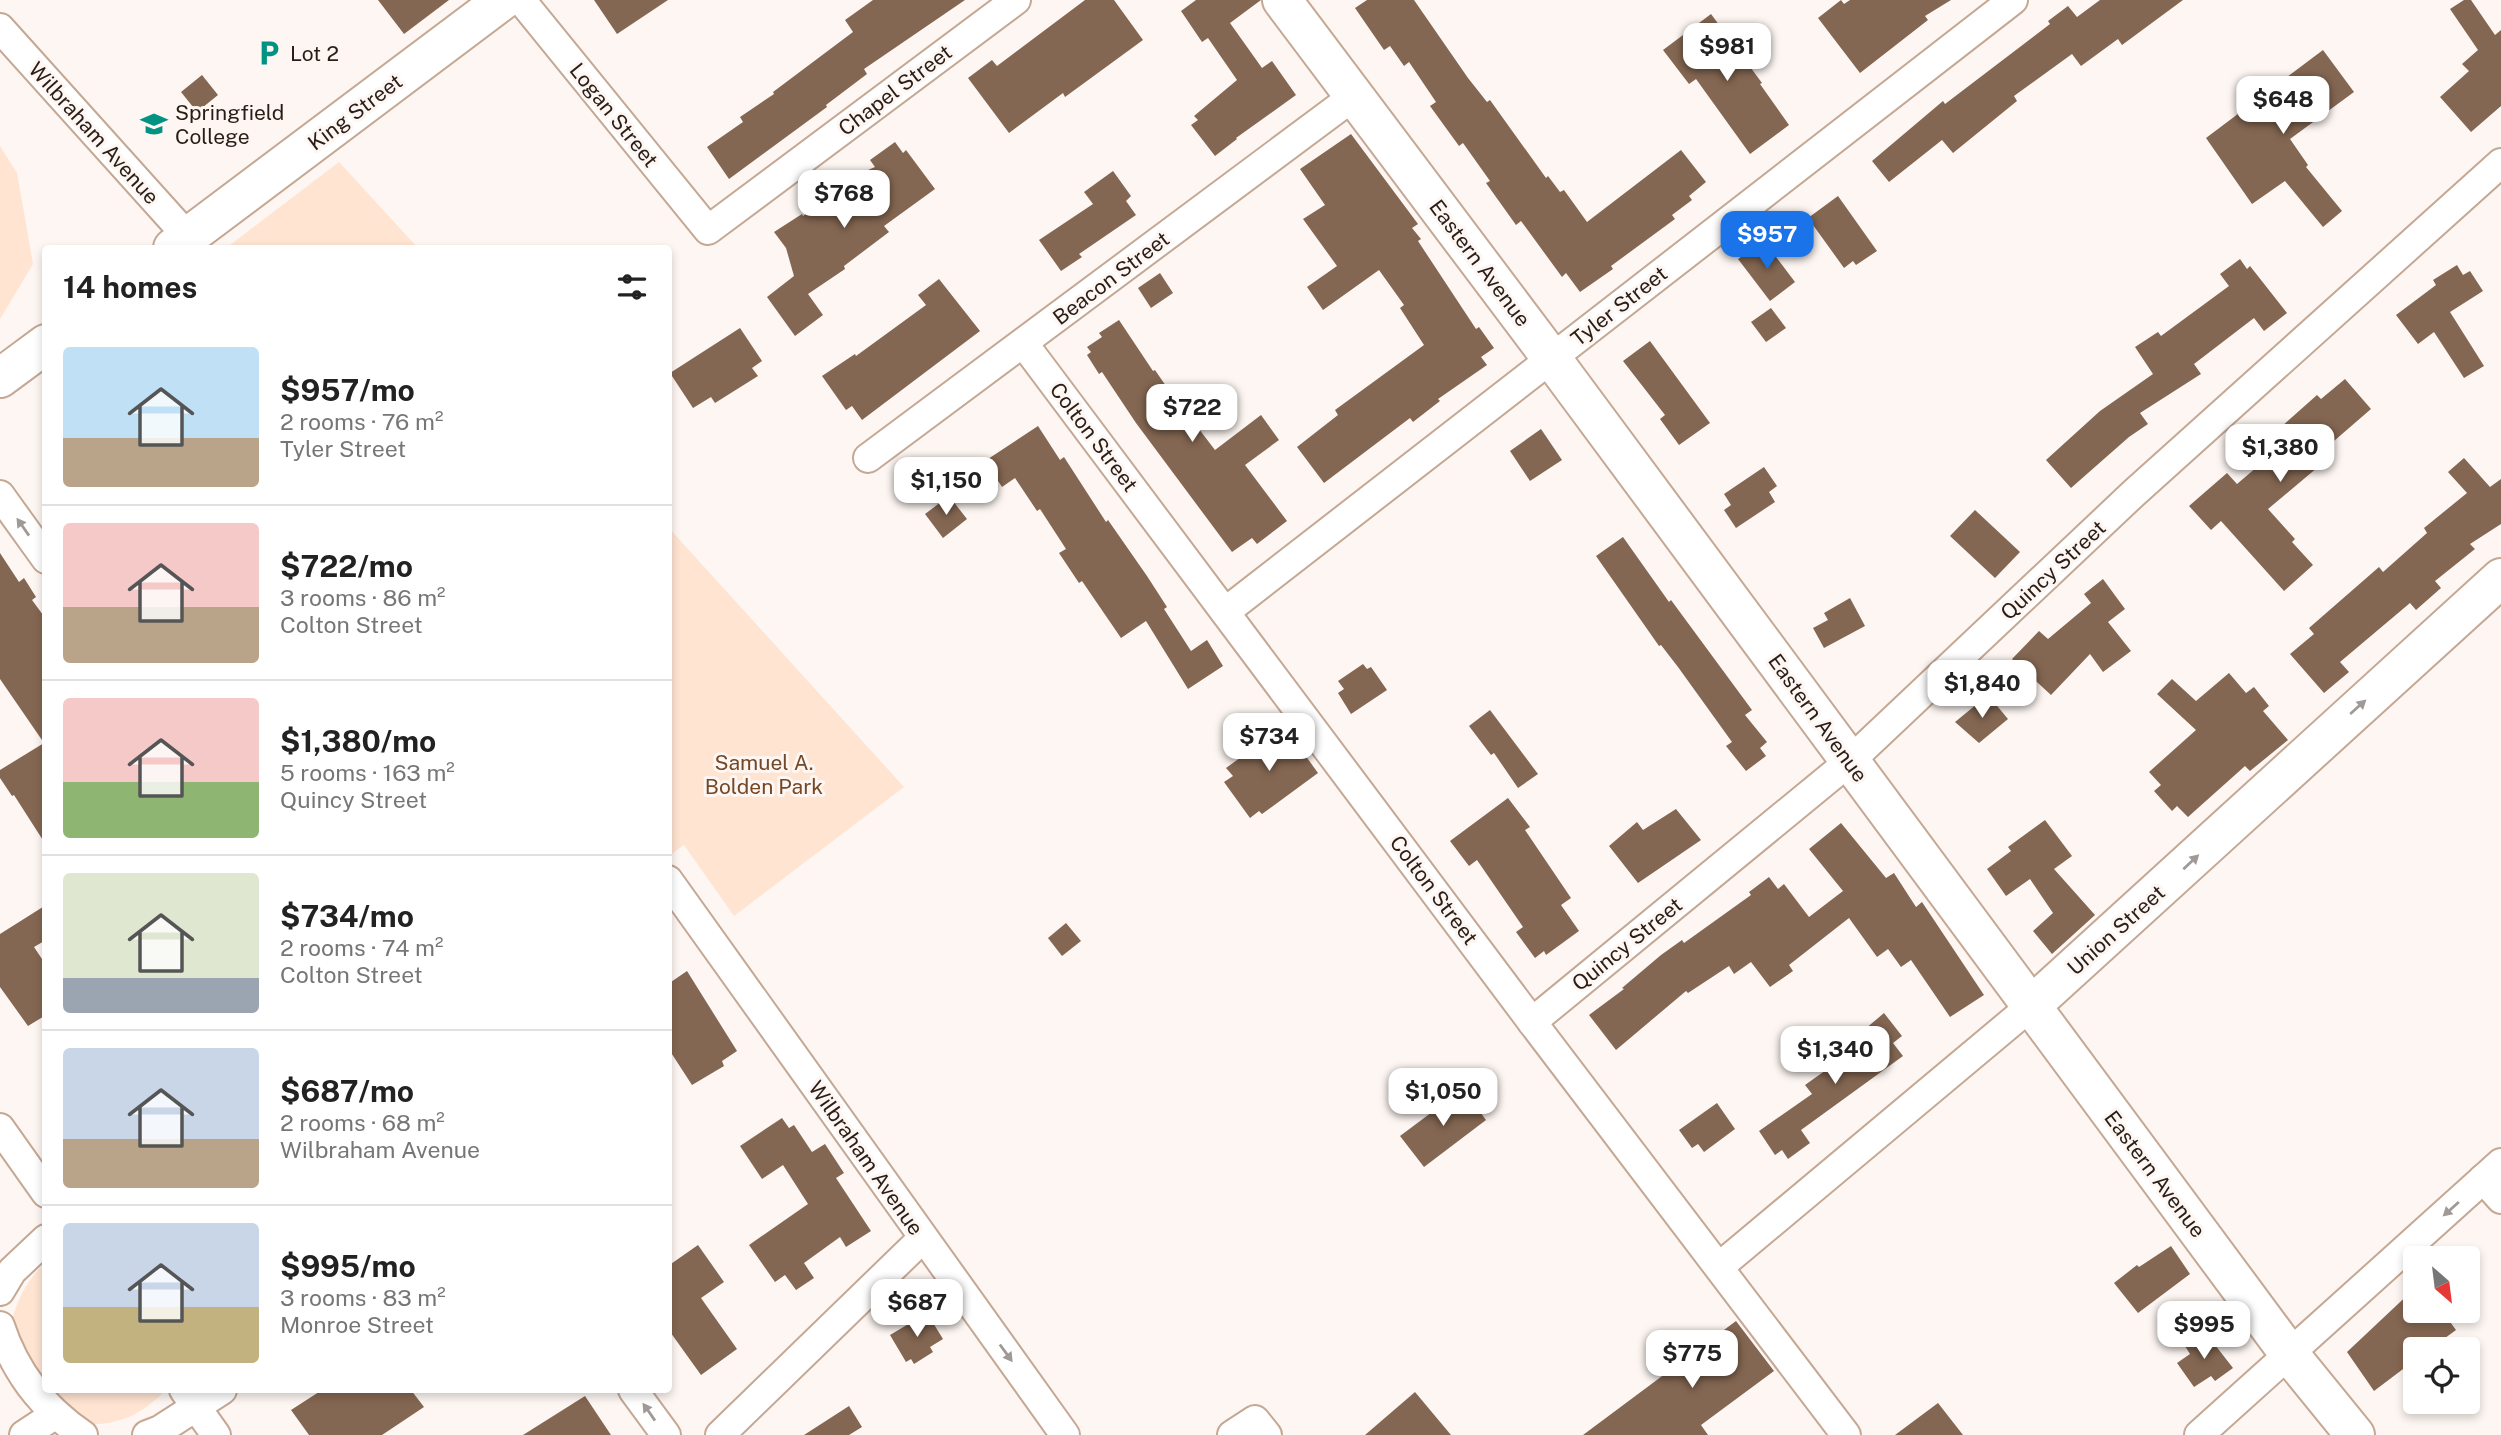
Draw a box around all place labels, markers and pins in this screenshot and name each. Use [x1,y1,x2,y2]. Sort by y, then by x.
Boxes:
pin: $981 [1686,24,1768,83]
parking icon: Lot 2 [254,38,284,68]
place label: Lot 2 [290,41,339,66]
pin: $648 [2242,76,2324,136]
place label: Springfield College [175,100,284,149]
school or university icon: Springfield College [139,109,169,139]
pin: $768 [803,170,885,230]
pin: $957 [1726,212,1808,271]
pin: $722 [1151,384,1233,444]
pin: $1,380 [2223,424,2337,484]
pin: $1,150 [889,458,1003,517]
pin: $1,840 [1925,660,2039,720]
pin: $734 [1228,714,1310,773]
pin: $1,340 [1778,1026,1892,1086]
pin: $1,050 [1386,1068,1500,1128]
pin: $687 [876,1280,958,1339]
pin: $995 [2163,1302,2245,1361]
pin: $775 [1651,1330,1733,1390]

